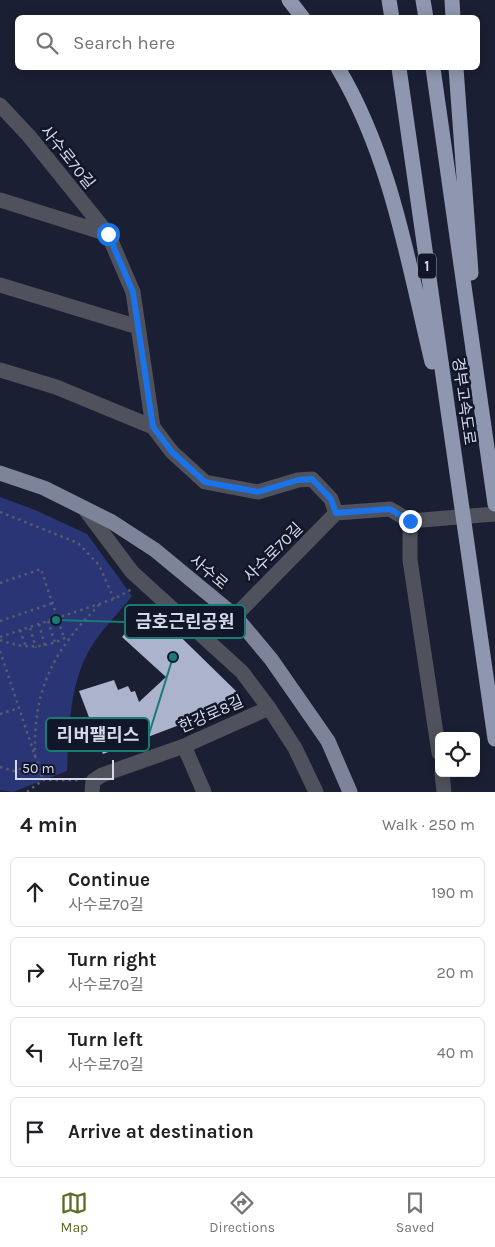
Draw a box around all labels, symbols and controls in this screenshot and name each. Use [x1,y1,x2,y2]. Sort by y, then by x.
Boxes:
search box [15,15,480,70]
icon: search [33,29,61,57]
text: Search here [73,32,175,54]
street label: 사수로70길 [37,122,99,192]
route start [97,223,120,246]
road number: 1 [418,254,436,278]
street label: 경부고속도로 [448,356,480,446]
route end [399,510,422,533]
street label: 사수로70길 [239,518,307,586]
street label: 사수로 [186,551,232,594]
callout: 금호근린공원 [125,605,245,638]
text: 금호근린공원 [135,611,235,633]
street label: 한강로8길 [176,691,246,737]
callout: 리버팰리스 [46,718,149,751]
text: 리버팰리스 [57,724,139,746]
map controls [435,732,480,777]
button: locate [435,732,480,777]
scale bar [15,757,114,780]
text: 50 m [22,760,55,777]
text: 4 min [20,813,78,837]
text: Walk · 250 m [382,815,475,834]
text: Continue [68,869,150,891]
icon: ahead [21,878,49,906]
text: 190 m [431,883,474,902]
text: 사수로70길 [68,895,144,914]
text: Turn right [68,949,157,971]
icon: right [21,958,49,986]
text: 20 m [436,963,474,982]
text: 사수로70길 [68,975,144,994]
text: Turn left [68,1029,143,1051]
icon: left [21,1038,49,1066]
text: 40 m [437,1043,474,1062]
text: 사수로70길 [68,1055,144,1074]
icon: arrive [21,1118,49,1146]
text: Arrive at destination [68,1121,254,1143]
tab: Map [60,1189,88,1236]
tab: Directions [209,1189,275,1236]
tab: Saved [396,1189,435,1236]

